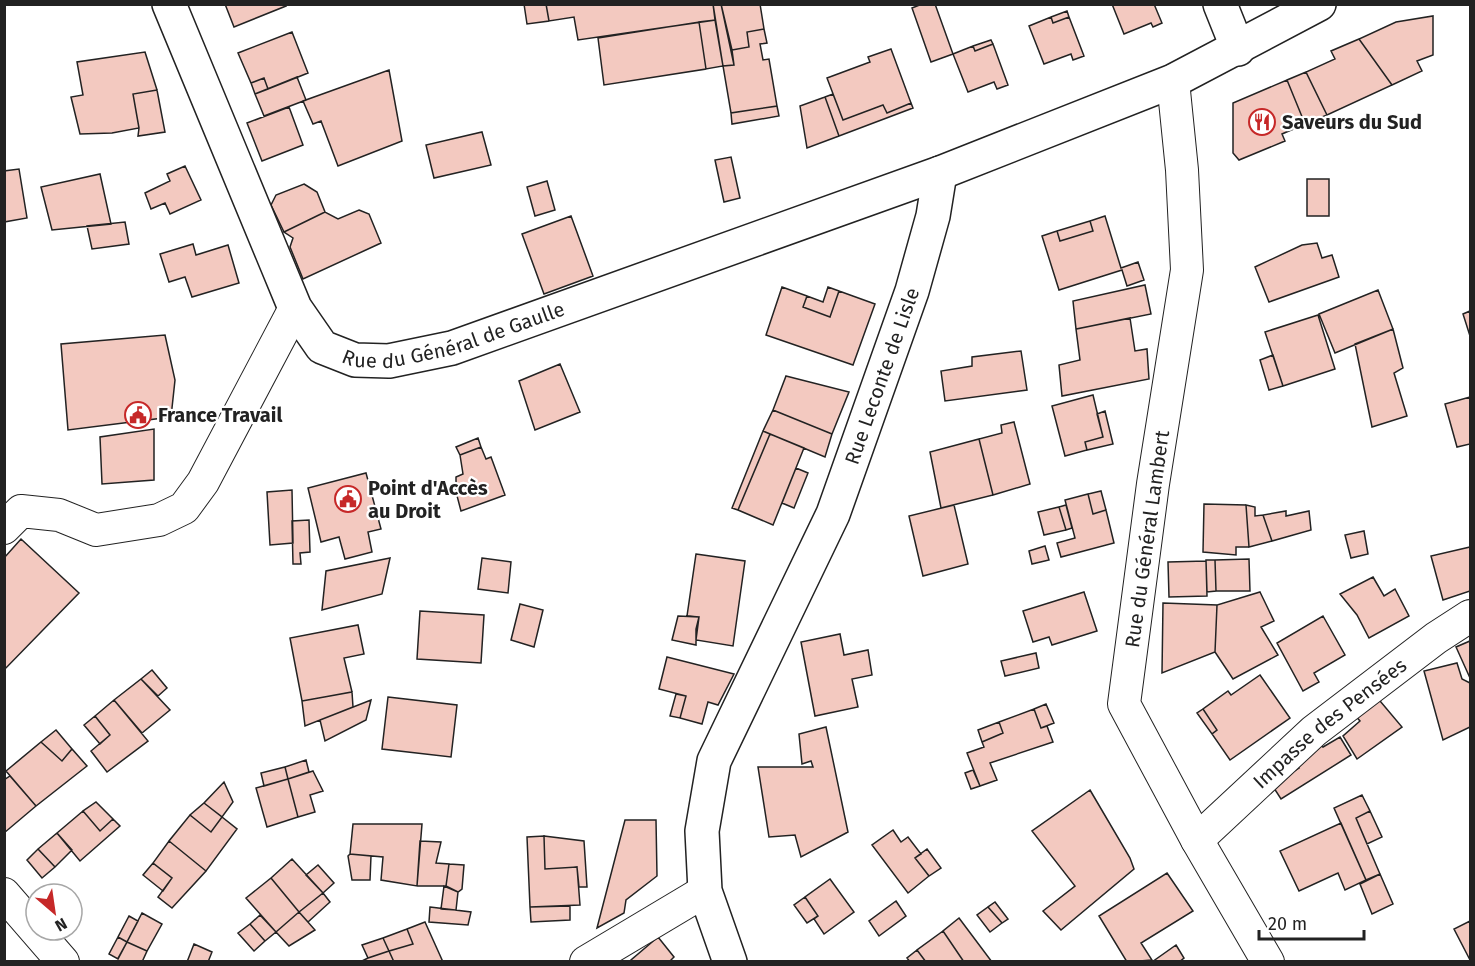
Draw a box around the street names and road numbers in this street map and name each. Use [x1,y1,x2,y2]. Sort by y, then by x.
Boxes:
street label: Rue Leconte de Lisle [840,284,924,468]
street label: Rue du Général de Gaulle [339,297,568,373]
street label: Rue du Général Lambert [1120,428,1174,649]
street label: Impasse des Pensées [1248,653,1411,794]

